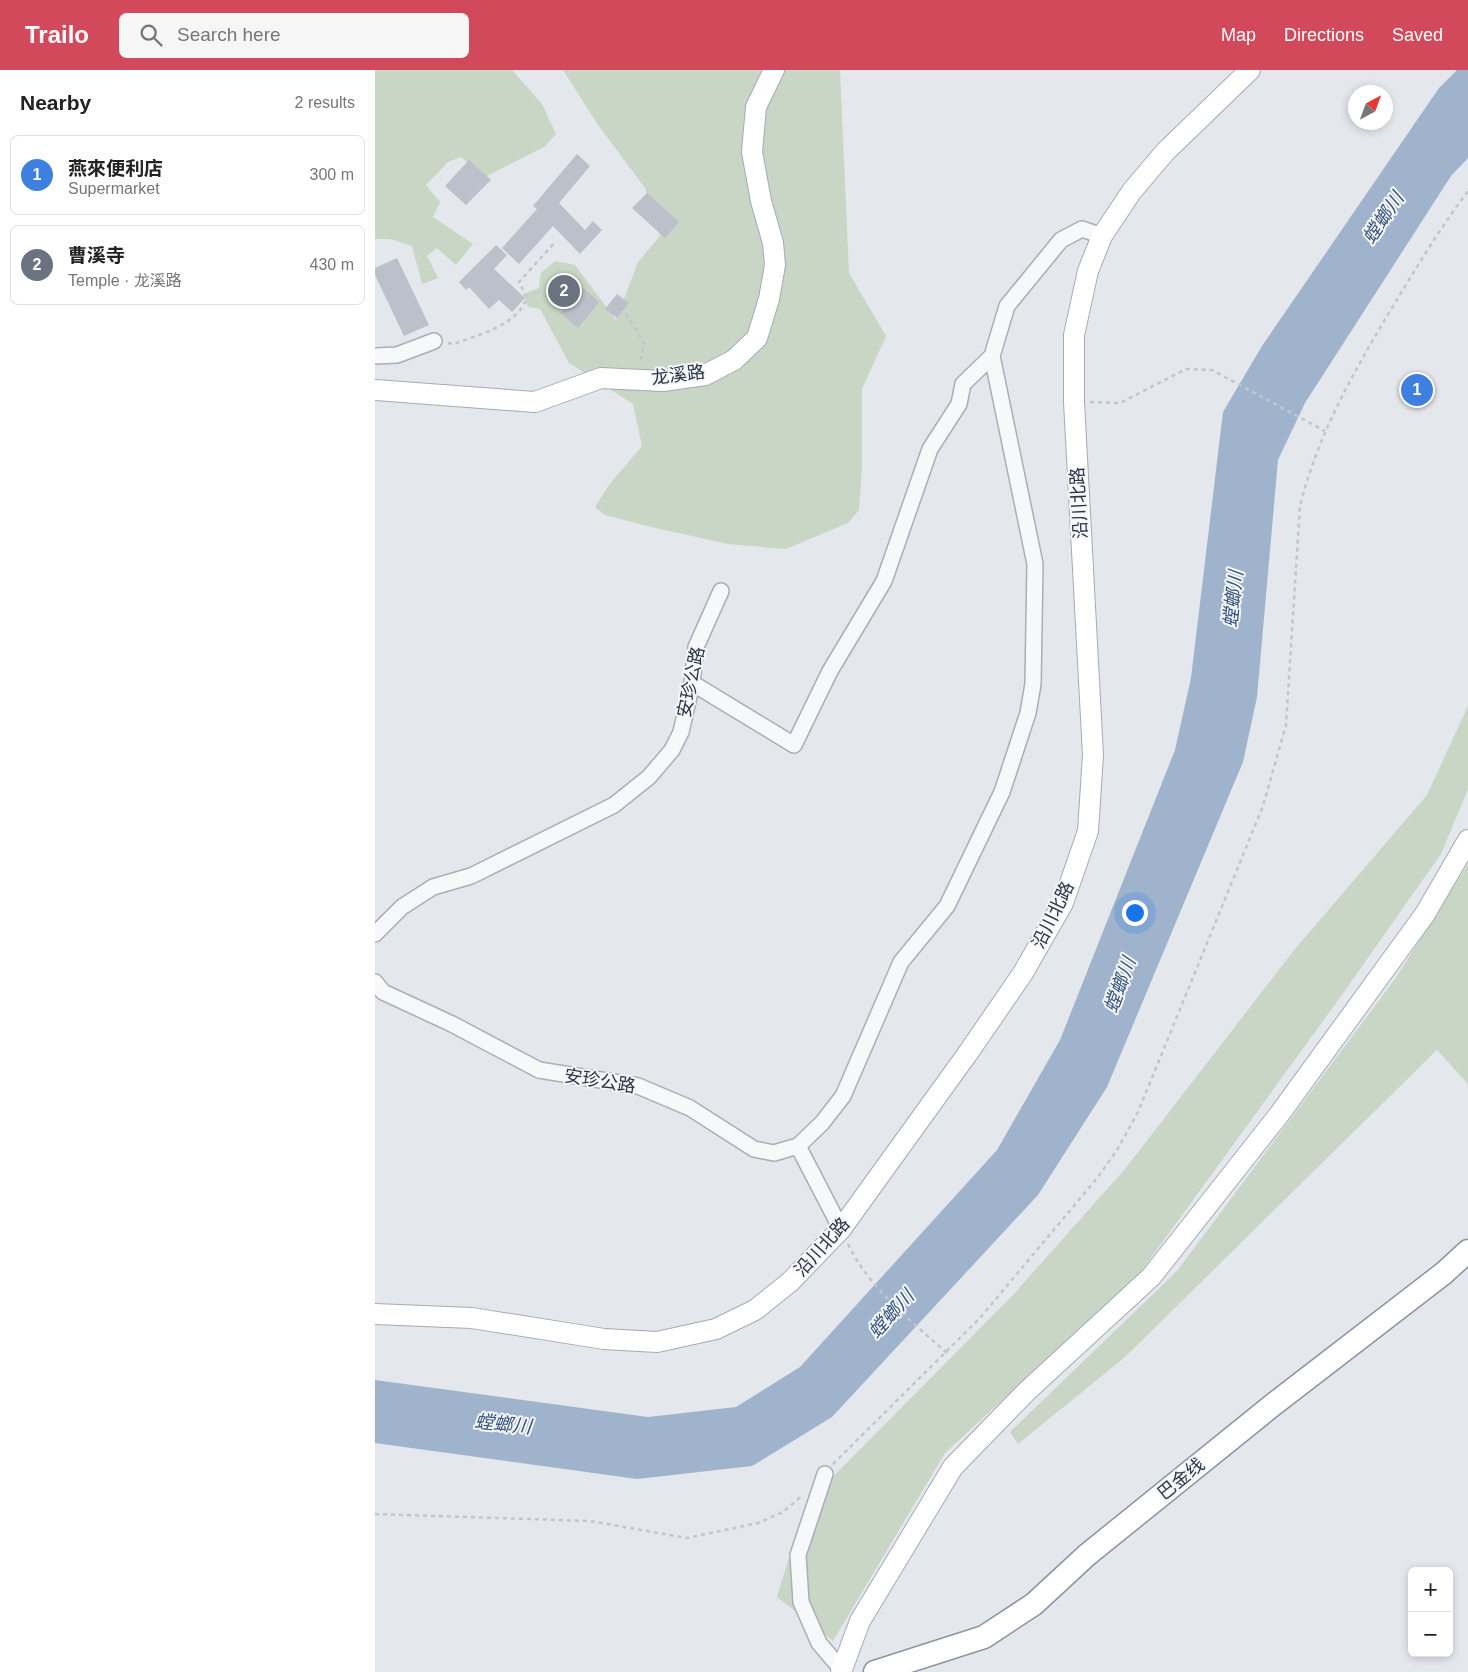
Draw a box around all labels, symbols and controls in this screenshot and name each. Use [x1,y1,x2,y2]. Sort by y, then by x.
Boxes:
search box [119,13,469,58]
text: Trailo [25,21,89,48]
icon: search [137,21,165,49]
text: Search here [177,24,281,45]
text: Map [1221,25,1256,45]
text: Directions [1284,25,1364,45]
text: Saved [1392,25,1443,45]
north arrow [1348,85,1393,130]
text: Nearby [20,91,91,114]
text: 2 results [295,94,355,111]
text: 燕來便利店 [68,158,163,179]
text: 1 [33,166,41,183]
text: 300 m [310,166,354,183]
text: Supermarket [68,180,160,197]
water label: 螳螂川 [1358,187,1409,248]
text: 曹溪寺 [68,245,125,266]
text: 2 [33,256,41,273]
text: 430 m [310,256,354,273]
text: Temple · 龙溪路 [68,272,182,289]
pin: 2 [548,272,580,310]
street label: 龙溪路 [650,362,706,388]
pin: 1 [1401,371,1433,409]
street label: 沿川北路 [1067,467,1091,539]
water label: 螳螂川 [1220,568,1247,628]
street label: 安珍公路 [674,645,708,719]
street label: 沿川北路 [1028,878,1078,952]
your location [1122,900,1148,926]
water label: 螳螂川 [1100,953,1140,1015]
street label: 安珍公路 [563,1065,637,1097]
street label: 沿川北路 [790,1214,854,1280]
water label: 螳螂川 [864,1284,919,1342]
water label: 螳螂川 [474,1411,534,1438]
street label: 巴金线 [1154,1454,1208,1504]
map controls [1408,1567,1453,1657]
button: + [1408,1567,1453,1612]
button: − [1408,1612,1453,1657]

